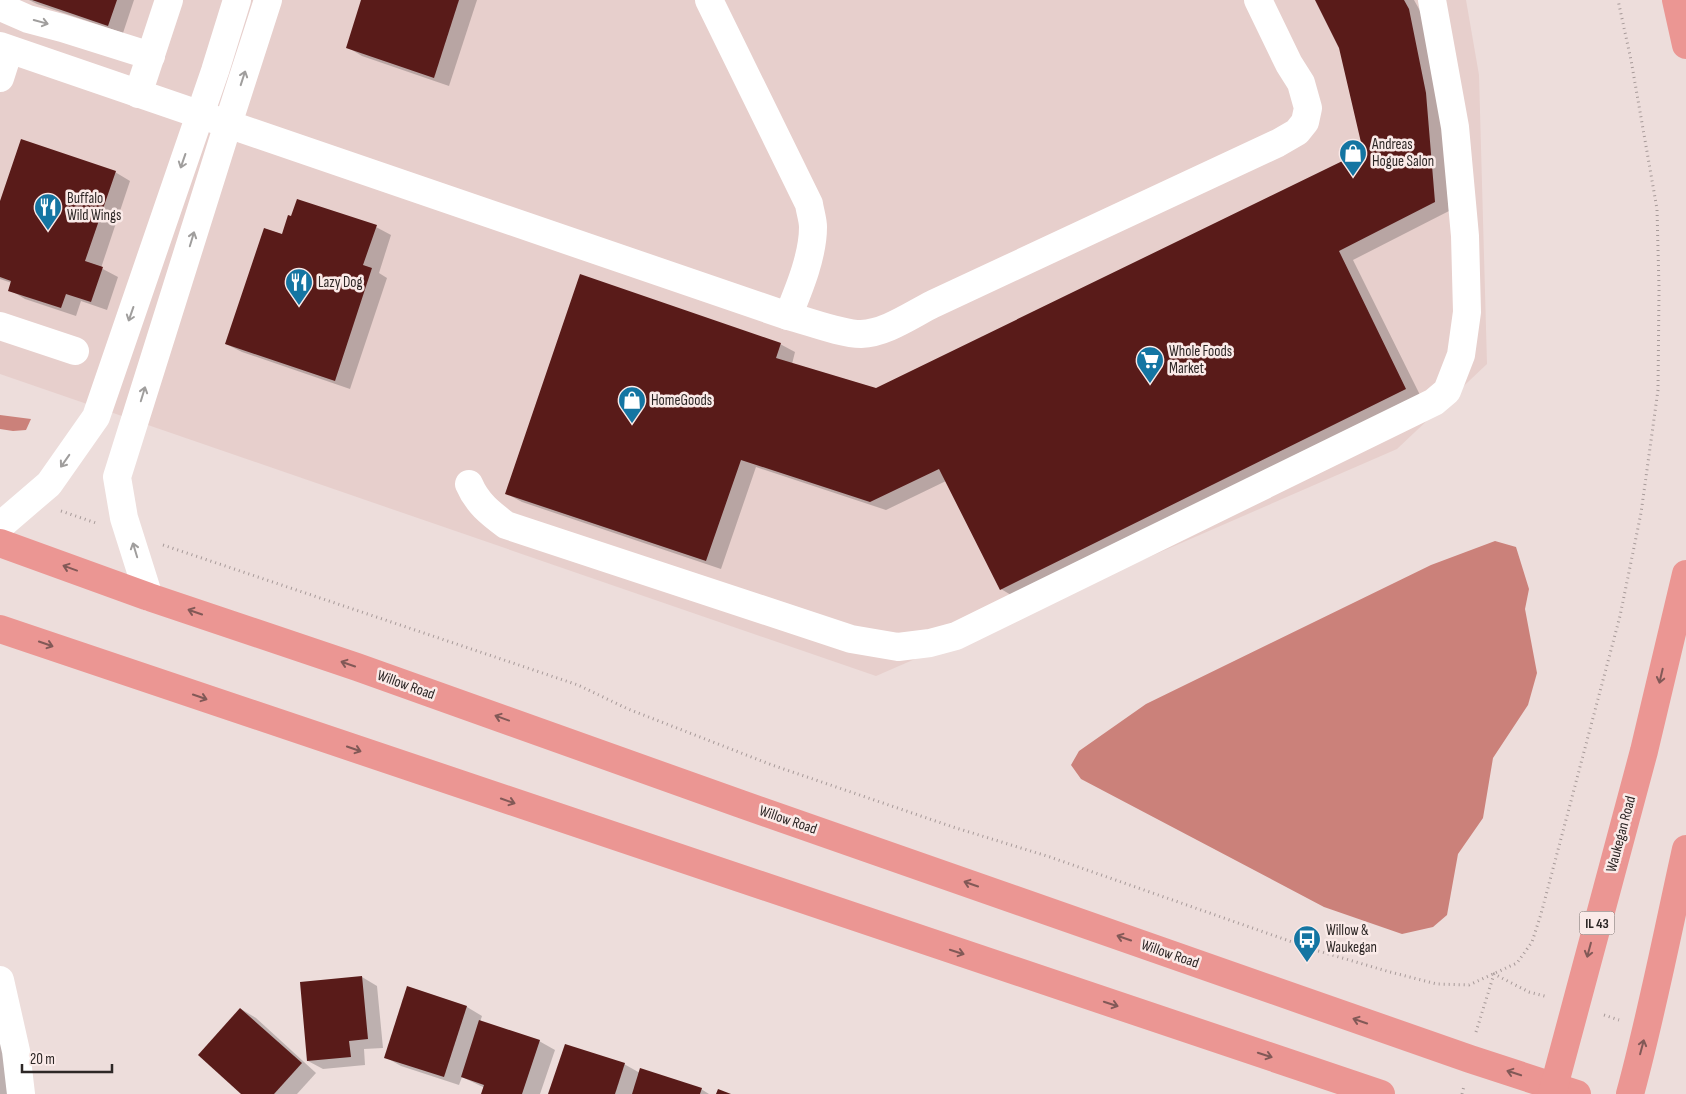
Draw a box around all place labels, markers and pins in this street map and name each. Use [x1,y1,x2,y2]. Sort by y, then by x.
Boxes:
place label: Andreas Hogue Salon [1371,135,1434,171]
shop icon: Andreas Hogue Salon [1338,138,1368,177]
place label: Buffalo Wild Wings [67,189,121,225]
restaurant icon: Buffalo Wild Wings [33,192,63,231]
restaurant icon: Lazy Dog [284,267,314,306]
place label: Lazy Dog [318,273,363,292]
place label: Whole Foods Market [1169,342,1232,378]
supermarket icon: Whole Foods Market [1135,345,1165,384]
shop icon: HomeGoods [617,385,647,424]
place label: HomeGoods [651,391,712,410]
place label: Willow & Waukegan [1326,921,1377,957]
bus stop icon: Willow & Waukegan [1292,924,1322,963]

